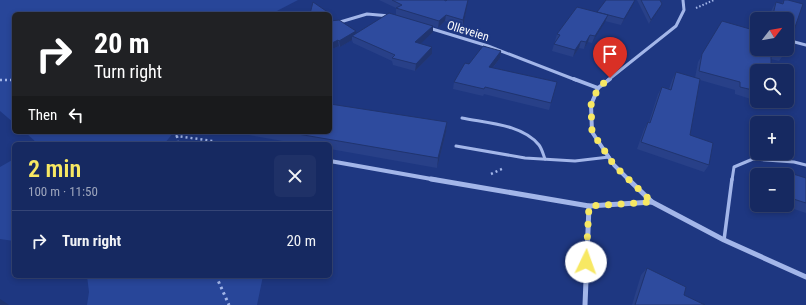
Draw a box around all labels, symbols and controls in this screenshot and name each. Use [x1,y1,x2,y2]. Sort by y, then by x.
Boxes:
north arrow [750,12,794,56]
map controls [750,12,794,212]
street label: Olleveien [445,18,491,44]
text: 20 m [94,27,150,60]
icon: right [28,28,80,80]
pin [593,37,627,78]
icon: arrive [599,43,621,65]
text: Turn right [94,61,162,82]
button: search [750,64,794,108]
icon: left [65,104,87,126]
text: Then [28,106,57,124]
button: + [750,116,794,160]
text: 2 min [28,155,81,183]
button: close [274,155,316,197]
button: − [750,168,794,212]
text: 100 m · 11:50 [28,184,98,199]
icon: right [28,230,50,252]
text: Turn right [62,232,121,250]
text: 20 m [286,232,316,250]
position arrow [565,241,607,283]

